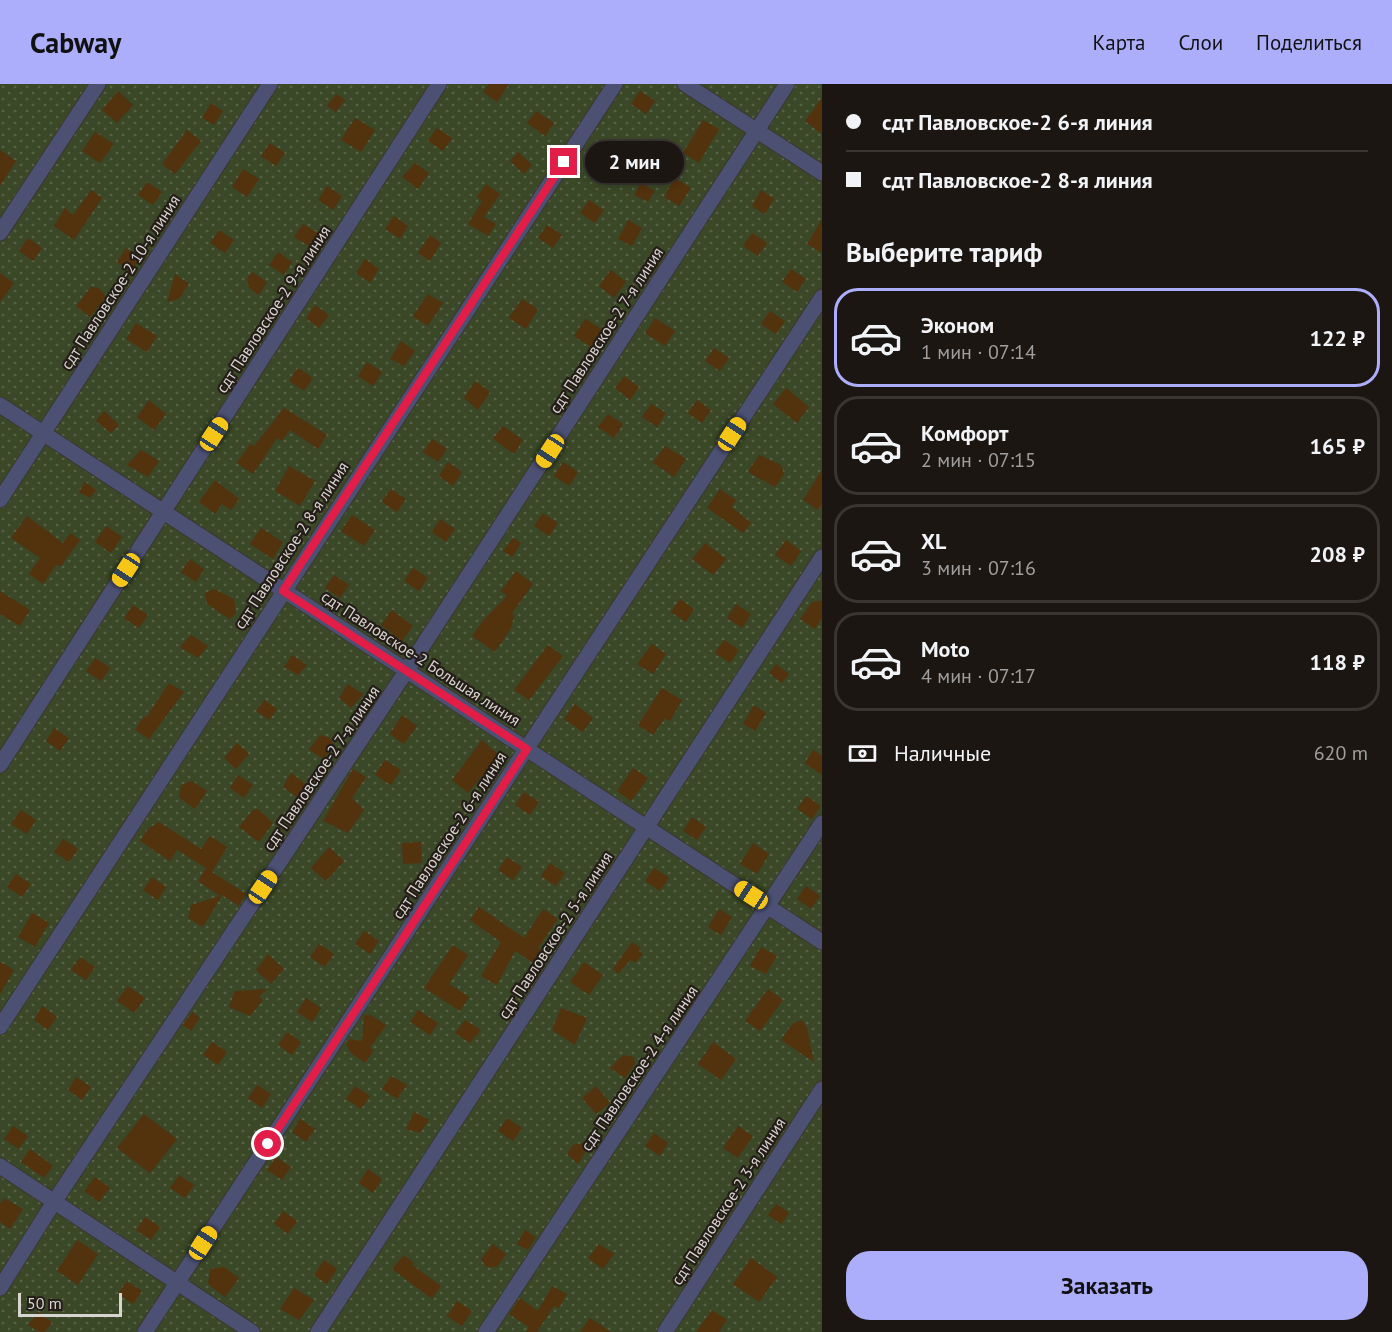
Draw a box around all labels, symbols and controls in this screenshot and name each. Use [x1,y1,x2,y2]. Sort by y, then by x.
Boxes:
text: Cabway [30,24,121,61]
text: Карта [1092,29,1145,56]
text: Слои [1178,29,1223,56]
text: Поделиться [1256,29,1362,56]
text: сдт Павловское-2 6-я линия [882,108,1153,136]
callout: 2 мин [585,141,684,183]
route end [550,148,577,175]
text: 2 мин [609,149,660,175]
text: сдт Павловское-2 8-я линия [882,166,1153,194]
street label: сдт Павловское-2 10-я линия [56,191,184,373]
street label: сдт Павловское-2 9-я линия [211,222,335,396]
text: Выберите тариф [846,235,1042,269]
street label: сдт Павловское-2 7-я линия [545,243,667,417]
icon: car [849,311,903,365]
text: Эконом [921,311,994,339]
text: 122 ₽ [1310,324,1365,352]
text: 1 мин · 07:14 [921,339,1036,365]
car [197,414,231,454]
car [715,414,749,454]
icon: car [849,419,903,473]
text: Комфорт [921,419,1009,447]
car [533,431,567,471]
text: 165 ₽ [1310,432,1365,460]
text: 2 мин · 07:15 [921,447,1036,473]
street label: сдт Павловское-2 8-я линия [229,458,353,632]
icon: car [849,527,903,581]
text: XL [921,527,946,555]
text: 208 ₽ [1310,540,1365,568]
car [109,550,143,590]
text: 3 мин · 07:16 [921,555,1036,581]
street label: сдт Павловское-2 Большая линия [318,586,524,730]
icon: car [849,635,903,689]
text: Moto [921,635,970,663]
text: 118 ₽ [1310,648,1365,676]
text: 4 мин · 07:17 [921,663,1036,689]
street label: сдт Павловское-2 7-я линия [258,682,384,854]
icon: cash [846,737,879,770]
text: Наличные [894,739,991,767]
text: 620 m [1314,740,1368,766]
street label: сдт Павловское-2 6-я линия [387,748,511,922]
street label: сдт Павловское-2 5-я линия [493,848,617,1022]
car [245,867,281,907]
car [731,878,771,912]
street label: сдт Павловское-2 4-я линия [576,981,702,1155]
street label: сдт Павловское-2 3-я линия [666,1114,790,1288]
route start [254,1130,281,1157]
car [186,1223,220,1263]
button: Заказать [846,1251,1368,1320]
scale bar [18,1290,122,1318]
text: 50 m [27,1293,62,1313]

